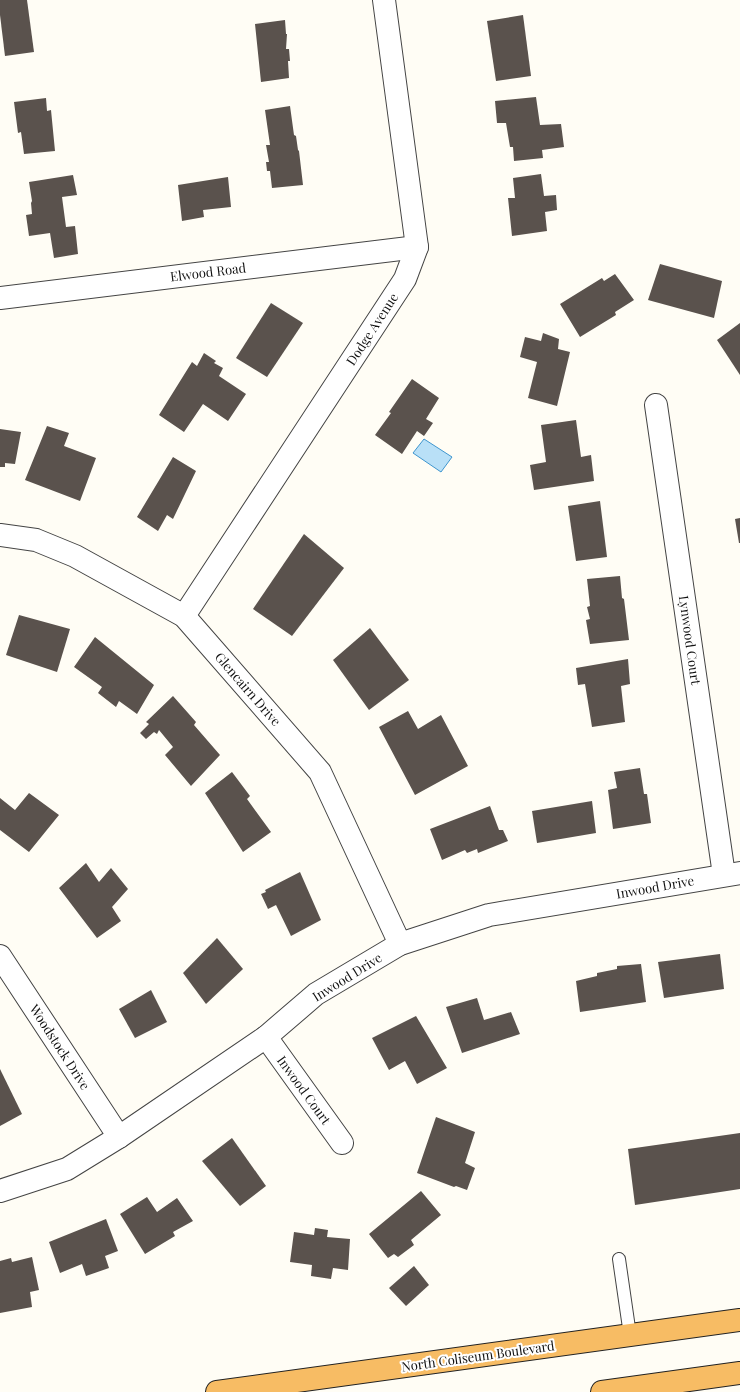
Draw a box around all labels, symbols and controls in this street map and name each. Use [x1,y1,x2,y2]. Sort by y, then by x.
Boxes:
street label: Elwood Road [169,258,247,285]
street label: Dodge Avenue [342,289,402,368]
street label: Lynwood Court [676,594,705,686]
street label: Glencairn Drive [212,648,285,729]
street label: Inwood Drive [615,871,696,902]
street label: Inwood Drive [309,948,385,1005]
street label: Woodstock Drive [26,1000,95,1093]
street label: Inwood Court [274,1052,335,1128]
street label: North Coliseum Boulevard [400,1336,556,1375]

